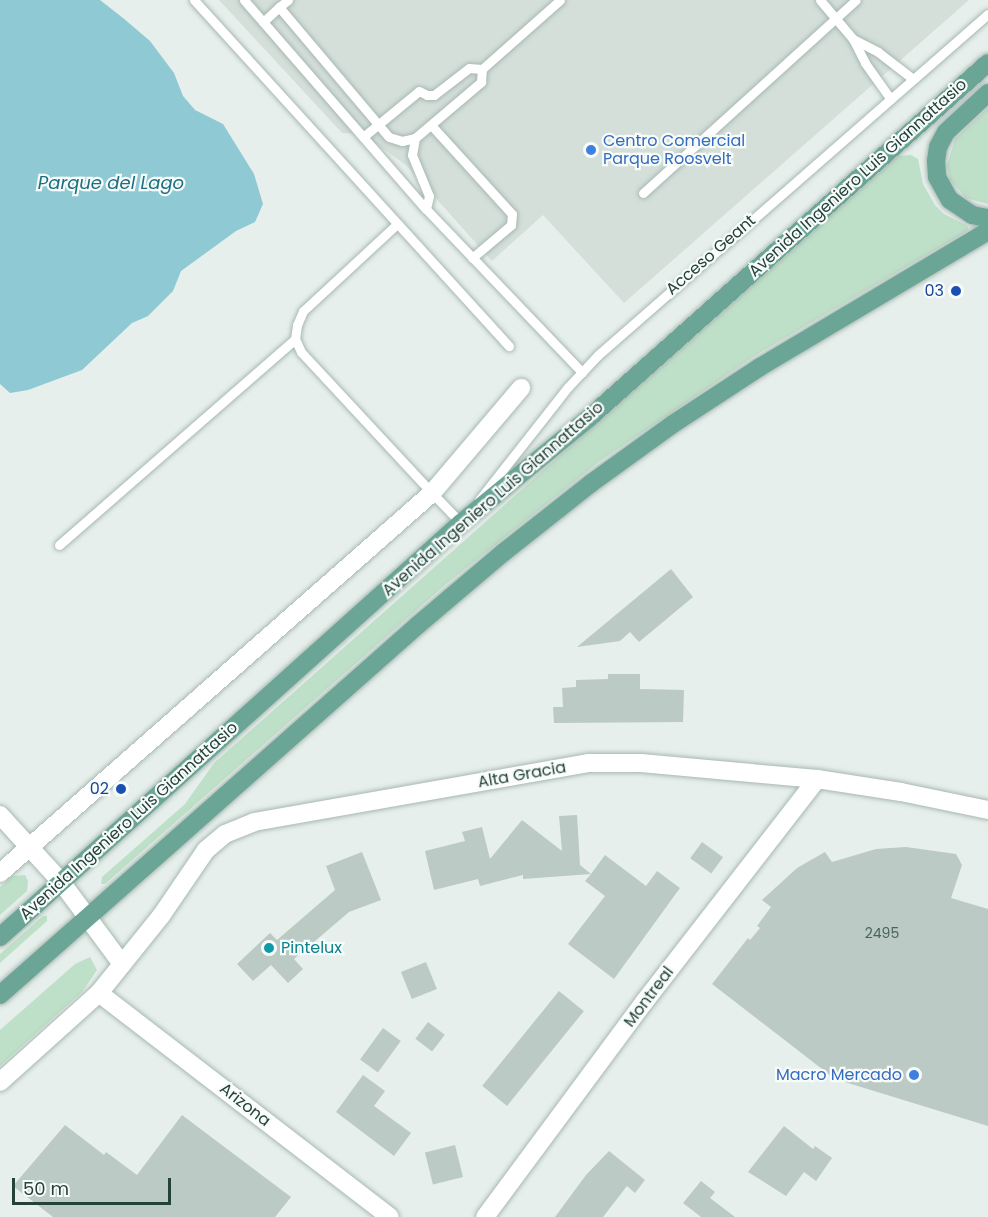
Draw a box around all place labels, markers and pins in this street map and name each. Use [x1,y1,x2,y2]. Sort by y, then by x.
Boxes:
place label: Centro Comercial Parque Roosvelt [603,131,745,169]
marker: Centro Comercial Parque Roosvelt [584,143,598,157]
place label: 03 [925,281,944,301]
marker: 03 [949,284,963,298]
place label: 02 [90,779,109,799]
marker: 02 [114,782,128,796]
place label: Pintelux [281,938,342,958]
marker: Pintelux [262,941,276,955]
place label: Macro Mercado [776,1065,902,1085]
marker: Macro Mercado [907,1068,921,1082]

